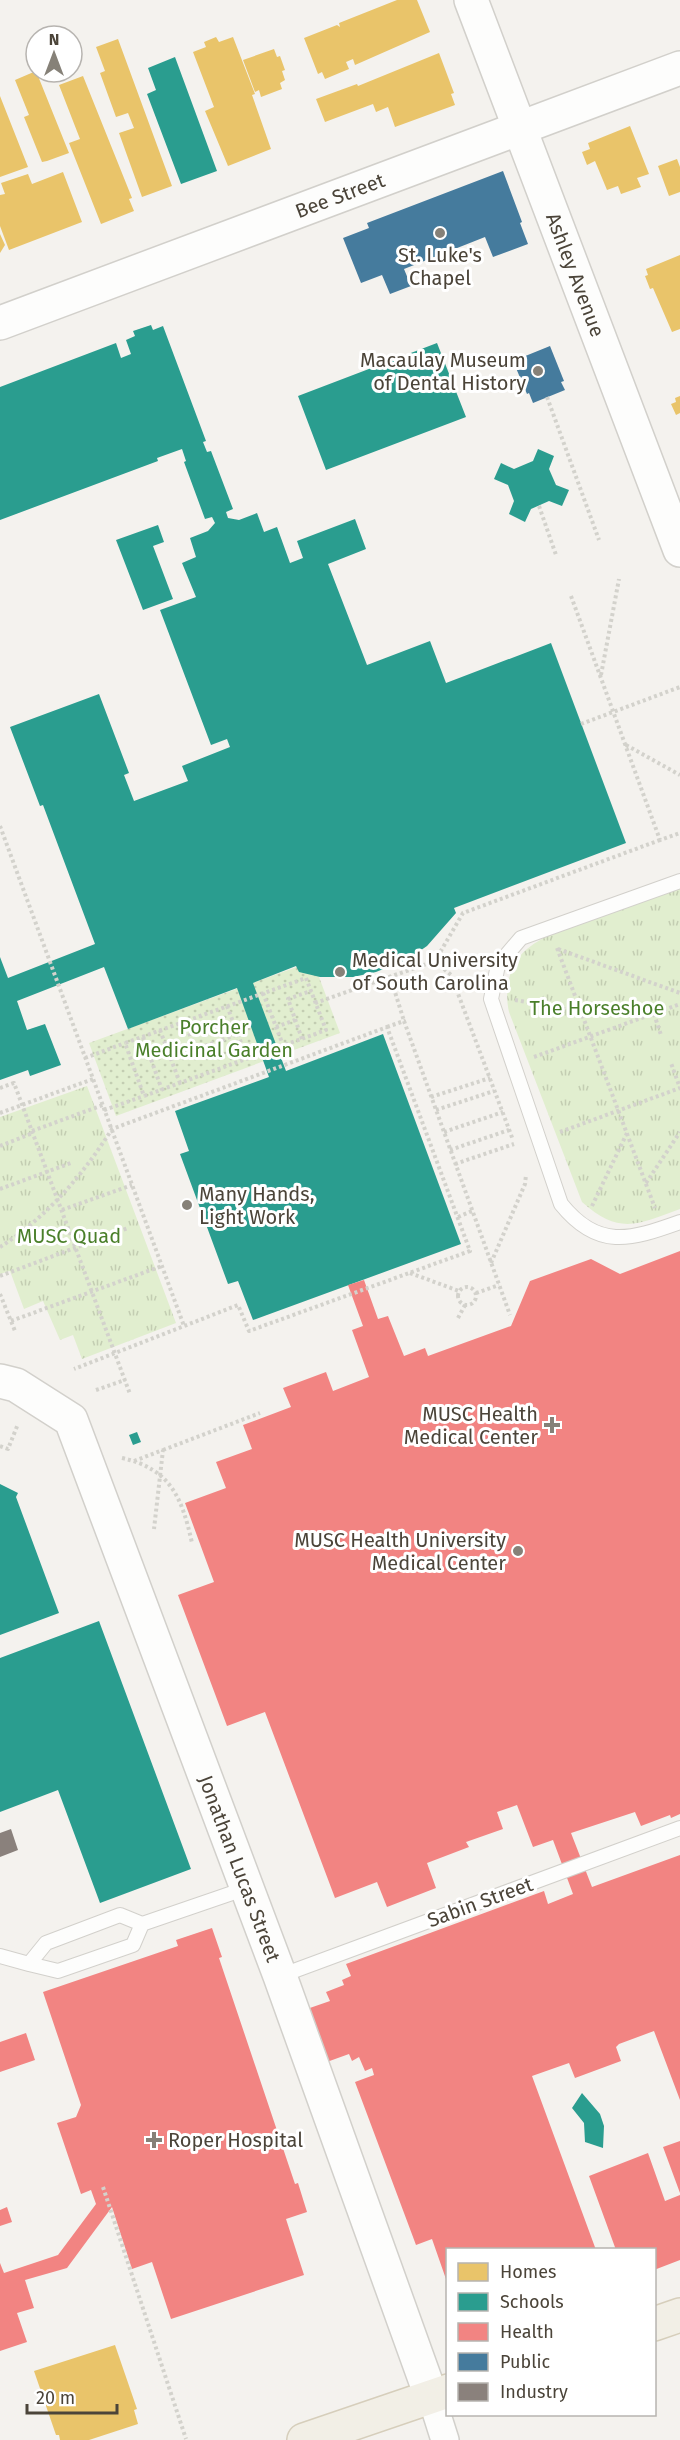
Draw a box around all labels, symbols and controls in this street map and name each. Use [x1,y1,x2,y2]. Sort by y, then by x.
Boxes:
north arrow [24,24,84,84]
text: N [49,30,59,49]
street label: Bee Street [292,168,389,223]
street label: Ashley Avenue [541,209,610,340]
marker: St. Luke's Chapel [433,226,447,240]
place label: St. Luke's Chapel [398,243,482,290]
place label: Macaulay Museum of Dental History [360,348,526,395]
marker: Macaulay Museum of Dental History [531,364,545,378]
place label: Medical University of South Carolina [352,948,518,995]
marker: Medical University of South Carolina [333,965,347,979]
park label: The Horseshoe [530,996,664,1020]
park label: Porcher Medicinal Garden [135,1015,293,1062]
place label: Many Hands, Light Work [199,1182,314,1229]
marker: Many Hands, Light Work [180,1198,194,1212]
park label: MUSC Quad [17,1224,121,1248]
place label: MUSC Health Medical Center [404,1402,538,1449]
marker: MUSC Health Medical Center [543,1416,561,1434]
place label: MUSC Health University Medical Center [294,1528,506,1575]
marker: MUSC Health University Medical Center [511,1544,525,1558]
street label: Jonathan Lucas Street [194,1772,286,1966]
street label: Sabin Street [424,1872,537,1932]
place label: Roper Hospital [168,2128,303,2152]
marker: Roper Hospital [145,2131,163,2149]
legend [446,2248,656,2416]
text: Homes [500,2261,556,2283]
text: Schools [500,2291,564,2313]
text: Health [500,2321,554,2343]
text: Public [500,2351,550,2373]
scale bar [27,2377,117,2415]
text: Industry [500,2381,568,2403]
text: 20 m [36,2387,75,2409]

